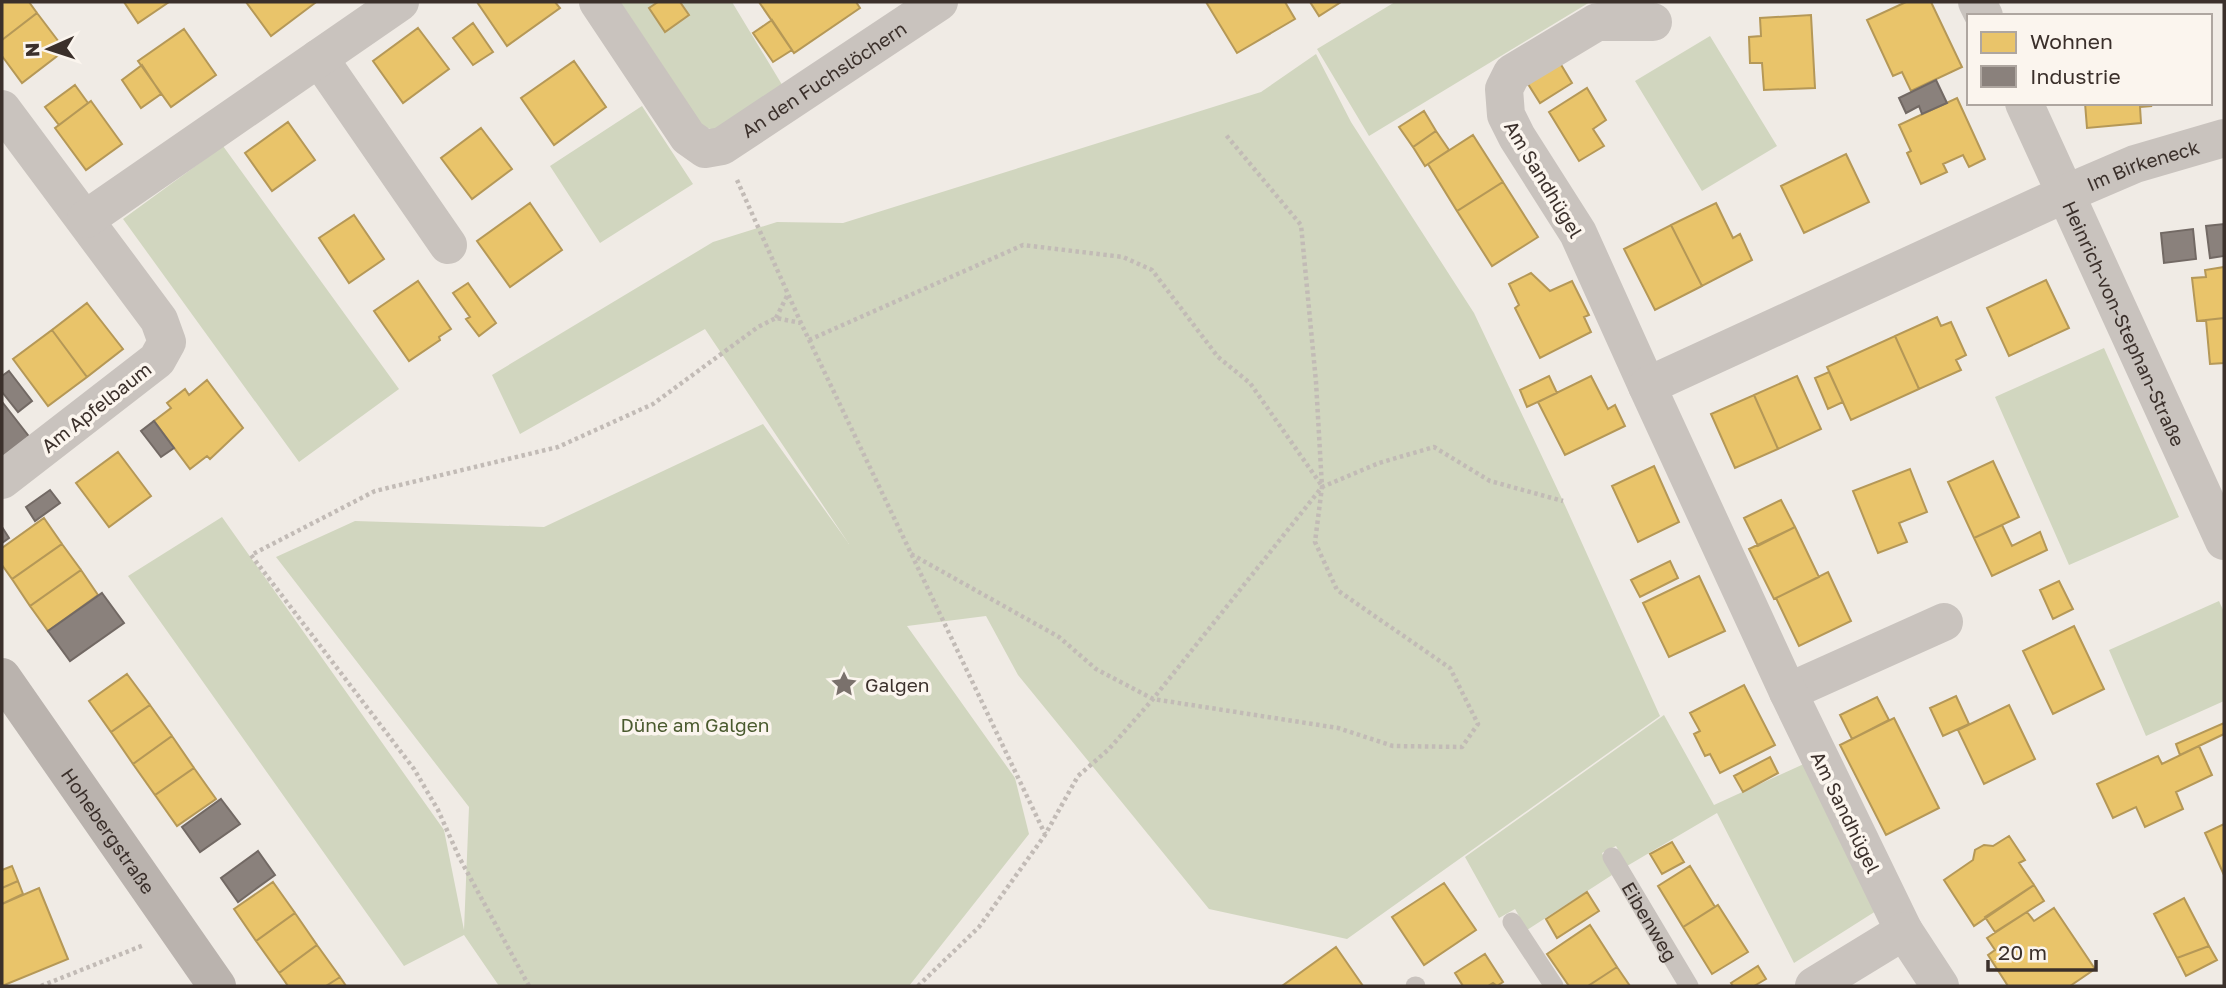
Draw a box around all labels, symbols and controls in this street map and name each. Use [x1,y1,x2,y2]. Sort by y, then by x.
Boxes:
north arrow [14,14,84,84]
legend [1967,14,2212,105]
street label: An den Fuchslöchern [737,16,910,142]
text: Wohnen [2030,28,2113,54]
text: N [20,42,43,58]
text: Industrie [2030,63,2121,89]
street label: Am Sandhügel [1500,116,1588,242]
street label: Im Birkeneck [2083,134,2202,195]
street label: Heinrich-von-Stephan-Straße [2059,197,2190,449]
street label: Am Apfelbaum [36,357,156,457]
place icon: Galgen [829,669,859,699]
place label: Galgen [865,673,929,696]
park label: Düne am Galgen [621,713,769,736]
street label: Am Sandhügel [1807,747,1885,877]
street label: Hohebergstraße [57,763,160,898]
street label: Eibenweg [1618,877,1683,965]
scale bar [1988,928,2096,972]
text: 20 m [1998,939,2047,965]

